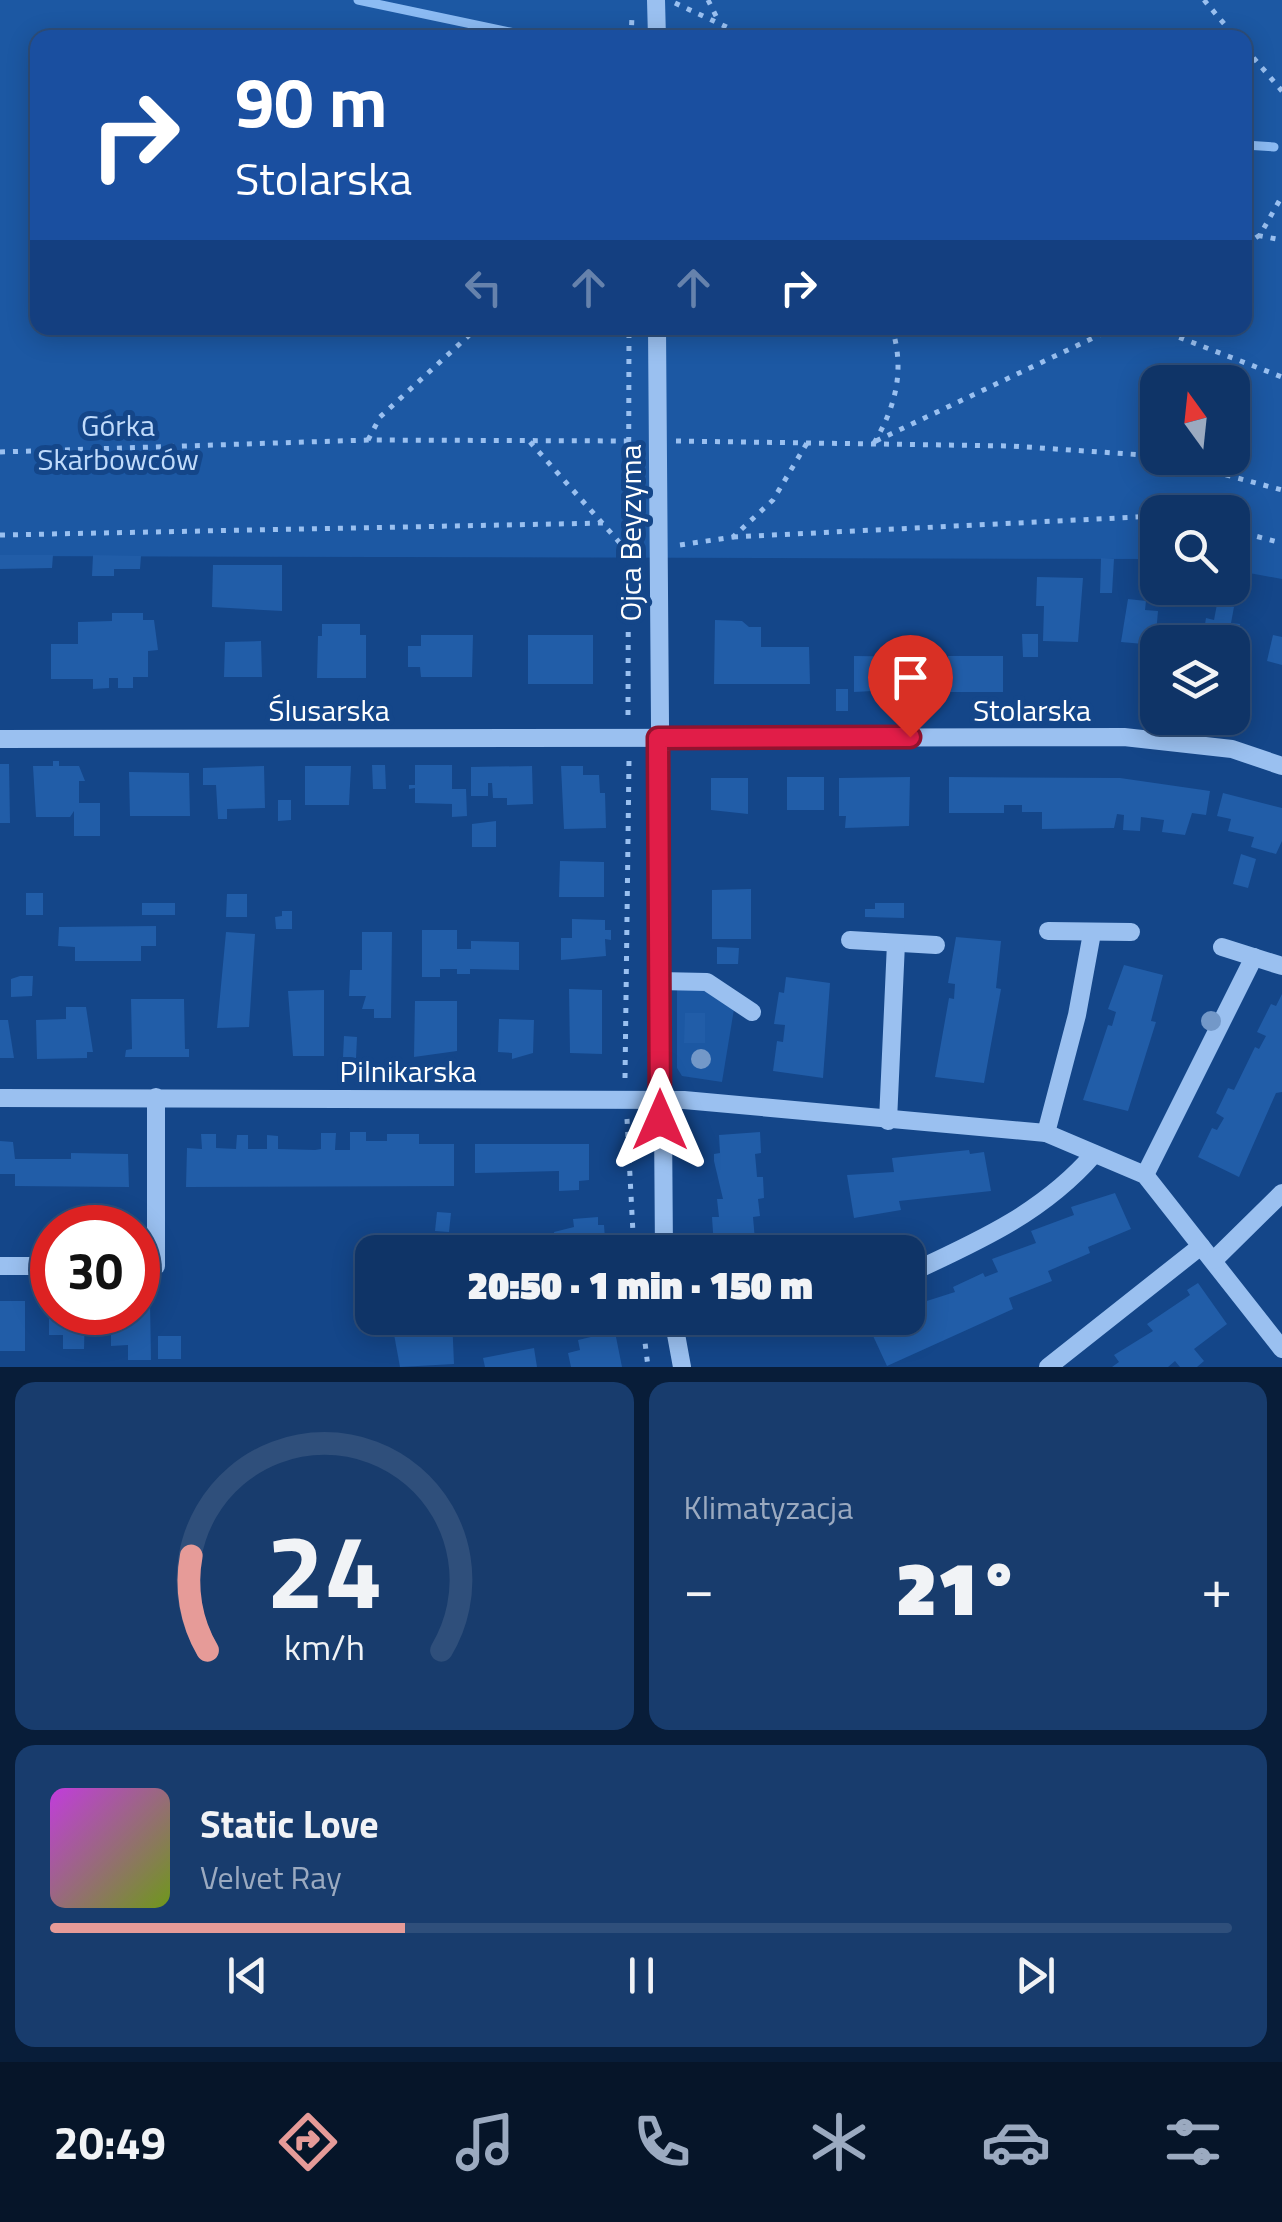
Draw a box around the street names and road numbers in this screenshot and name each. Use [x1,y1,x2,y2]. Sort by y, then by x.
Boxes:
street label: Ojca Beyzyma [607,444,653,622]
street label: Ślusarska [268,687,390,733]
street label: Stolarska [973,687,1091,733]
street label: Pilnikarska [340,1048,476,1094]

